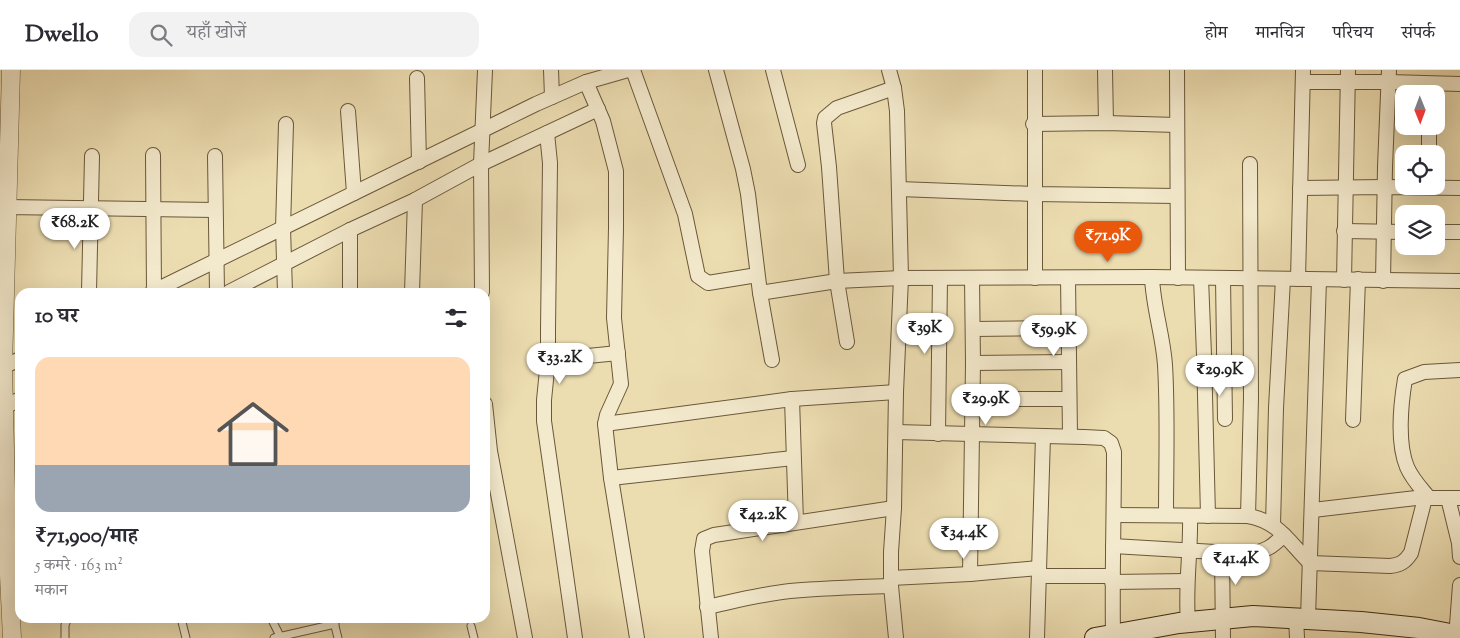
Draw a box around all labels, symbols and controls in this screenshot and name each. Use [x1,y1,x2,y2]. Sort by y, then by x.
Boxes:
search box [129,12,479,57]
text: Dwello [25,18,99,52]
text: यहाँ खोजें [187,20,246,47]
icon: search [147,21,175,49]
text: होम [1205,21,1228,47]
text: मानचित्र [1256,21,1304,47]
text: परिचय [1332,21,1373,47]
text: संपर्क [1401,21,1435,47]
north arrow [1395,85,1445,135]
map controls [1395,85,1445,255]
button: locate [1395,145,1445,195]
button: layers [1395,205,1445,255]
pin: ₹68.2K [34,208,116,250]
text: ₹68.2K [51,212,99,235]
pin: ₹71.9K [1067,220,1149,263]
text: ₹71.9K [1085,225,1131,248]
text: 10 घर [35,302,78,332]
icon: filters [442,304,470,332]
pin: ₹39K [895,312,955,355]
pin: ₹59.9K [1013,314,1095,357]
text: ₹39K [908,317,942,340]
text: ₹59.9K [1031,319,1077,342]
pin: ₹33.2K [519,342,601,385]
text: ₹33.2K [537,347,583,370]
pin: ₹29.9K [1179,354,1261,397]
text: ₹29.9K [1196,359,1244,382]
pin: ₹29.9K [945,384,1027,426]
text: ₹29.9K [962,388,1010,411]
icon: home [208,389,298,479]
pin: ₹42.2K [722,500,804,542]
text: ₹42.2K [739,504,787,527]
pin: ₹34.4K [923,518,1005,560]
text: ₹71,900/माह [35,522,138,552]
text: ₹34.4K [940,522,988,545]
pin: ₹41.4K [1195,544,1277,586]
text: ₹41.4K [1213,548,1259,571]
text: 5 कमरे · 163 m² [35,555,123,578]
text: मकान [35,580,67,603]

